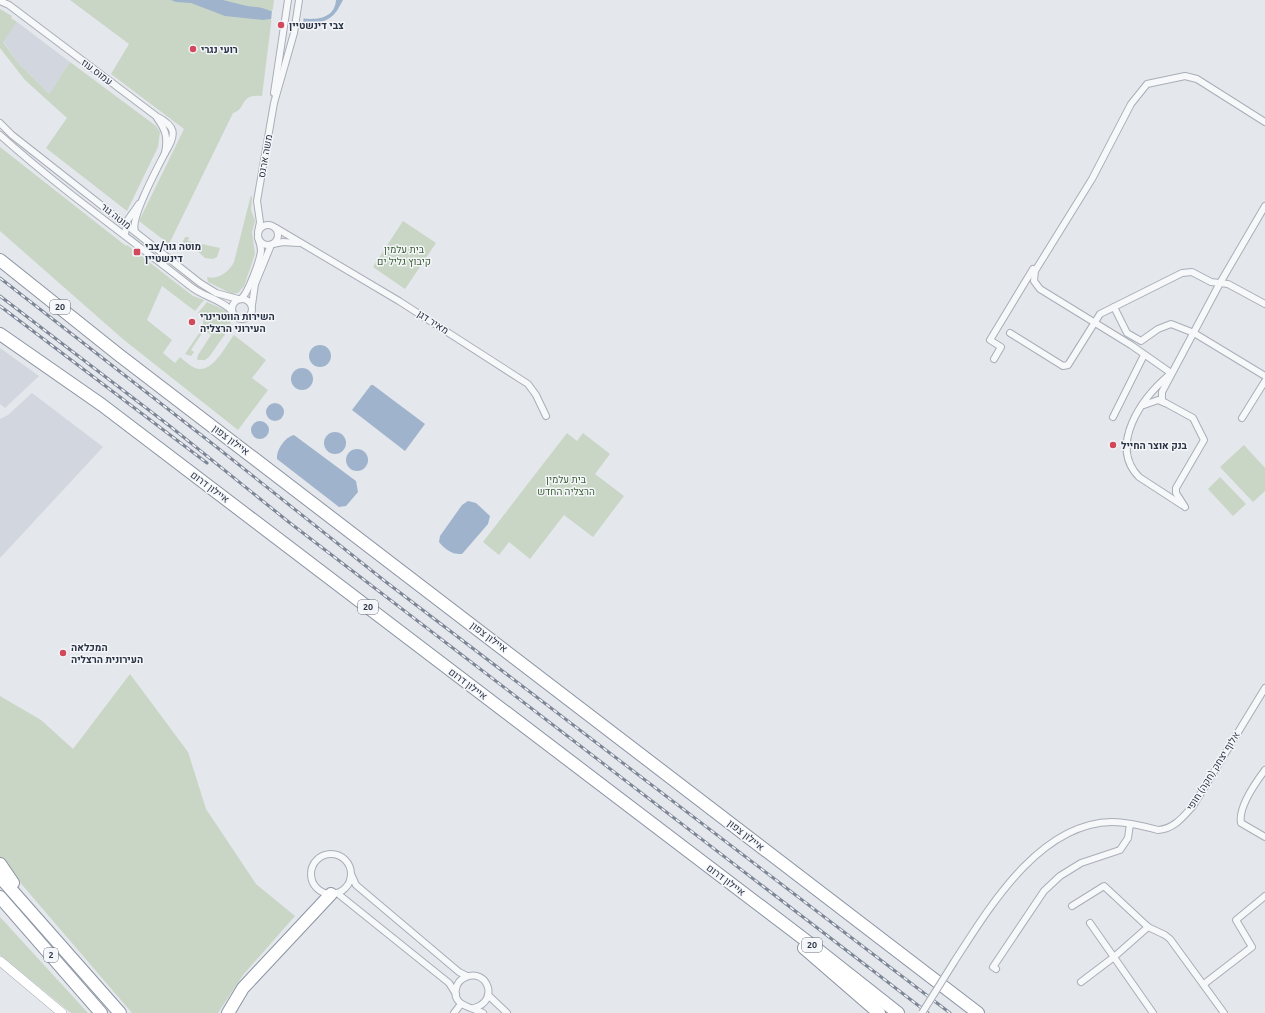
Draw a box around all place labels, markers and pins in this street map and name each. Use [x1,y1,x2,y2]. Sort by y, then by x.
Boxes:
marker: צבי דינשטיין [276,20,286,30]
place label: צבי דינשטיין [289,20,344,31]
marker: רועי נגרי [188,44,198,54]
place label: רועי נגרי [201,44,238,55]
place label: מוטה גור/צבי דינשטיין [145,241,201,264]
marker: מוטה גור/צבי דינשטיין [132,247,142,257]
place label: השירות הווטרינרי העירוני הרצליה [200,311,275,334]
marker: השירות הווטרינרי העירוני הרצליה [187,317,197,327]
marker: בנק אוצר החייל [1108,440,1118,450]
place label: בנק אוצר החייל [1121,440,1188,451]
place label: המכלאה העירונית הרצליה [71,642,143,665]
marker: המכלאה העירונית הרצליה [58,648,68,658]

